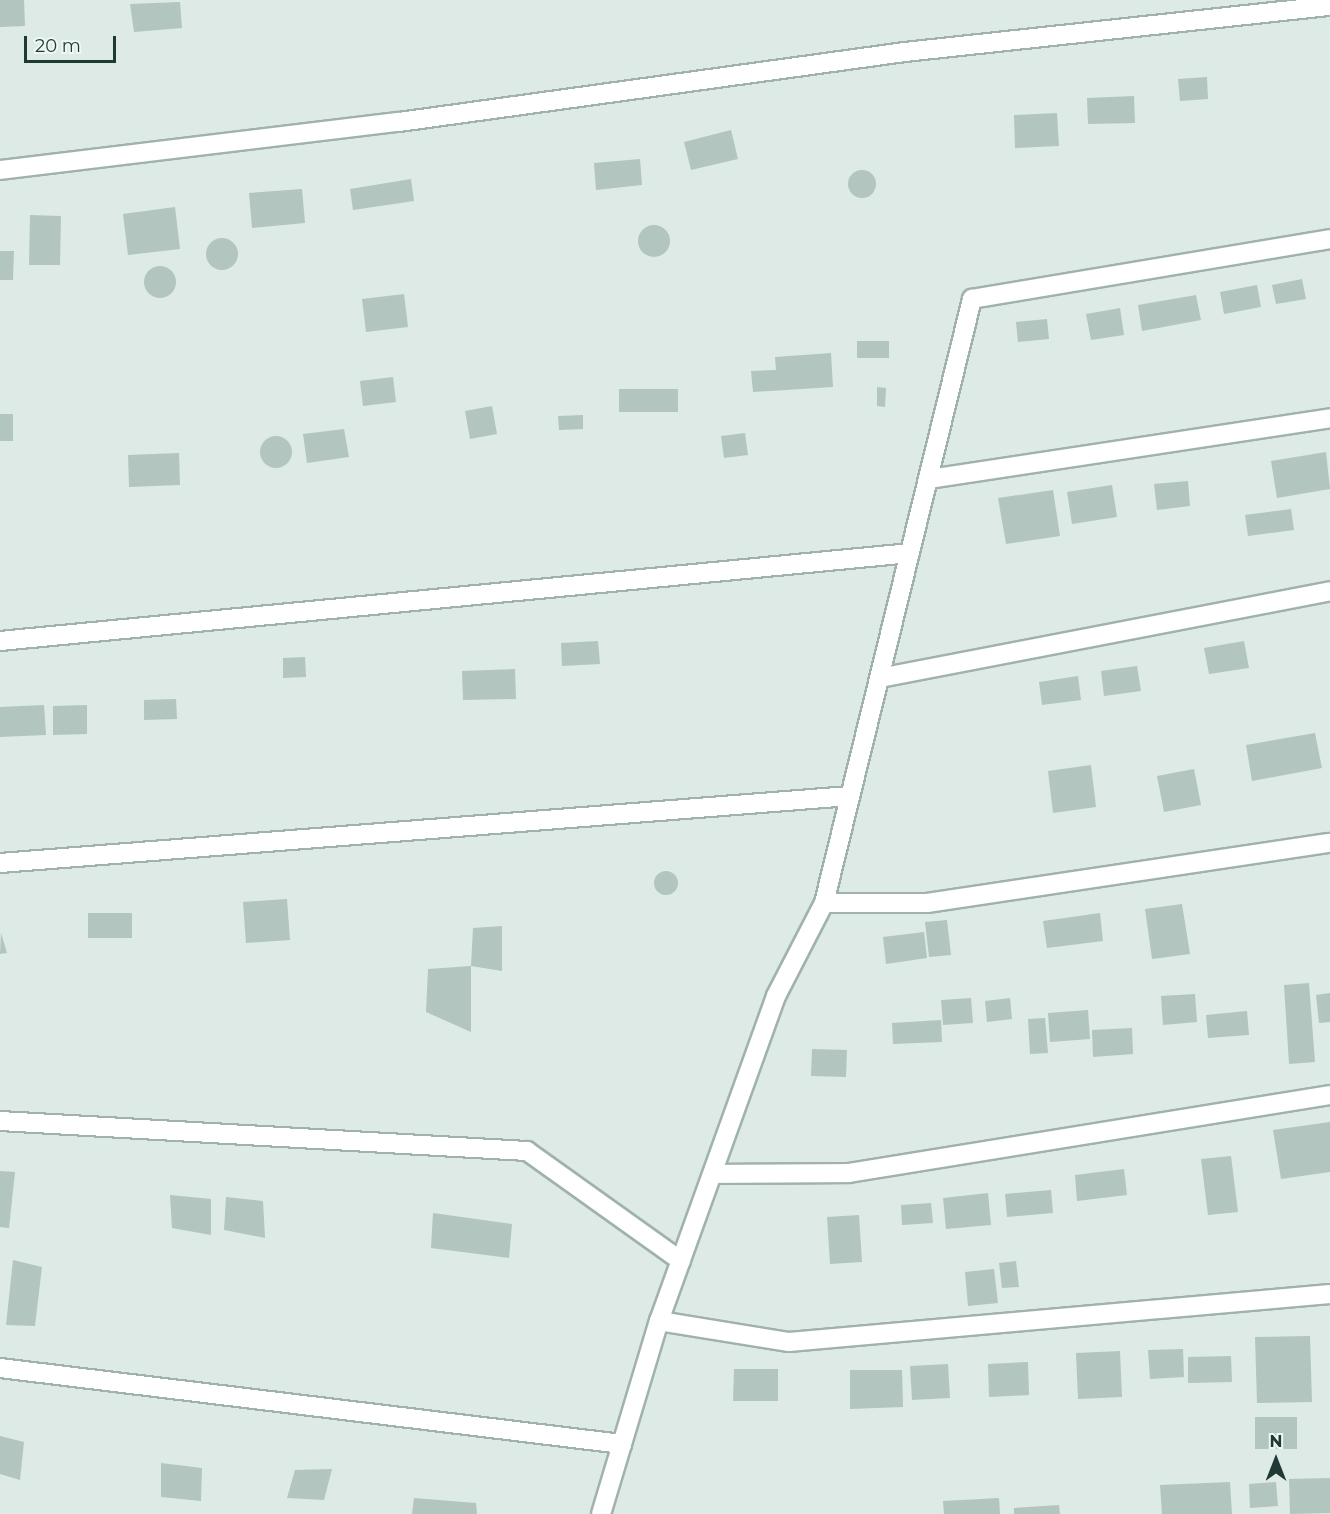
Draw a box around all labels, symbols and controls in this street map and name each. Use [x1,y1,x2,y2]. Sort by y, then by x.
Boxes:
scale bar [27,24,118,62]
text: 20 m [35,35,81,57]
north arrow [1246,1430,1306,1490]
text: N [1270,1432,1282,1451]

